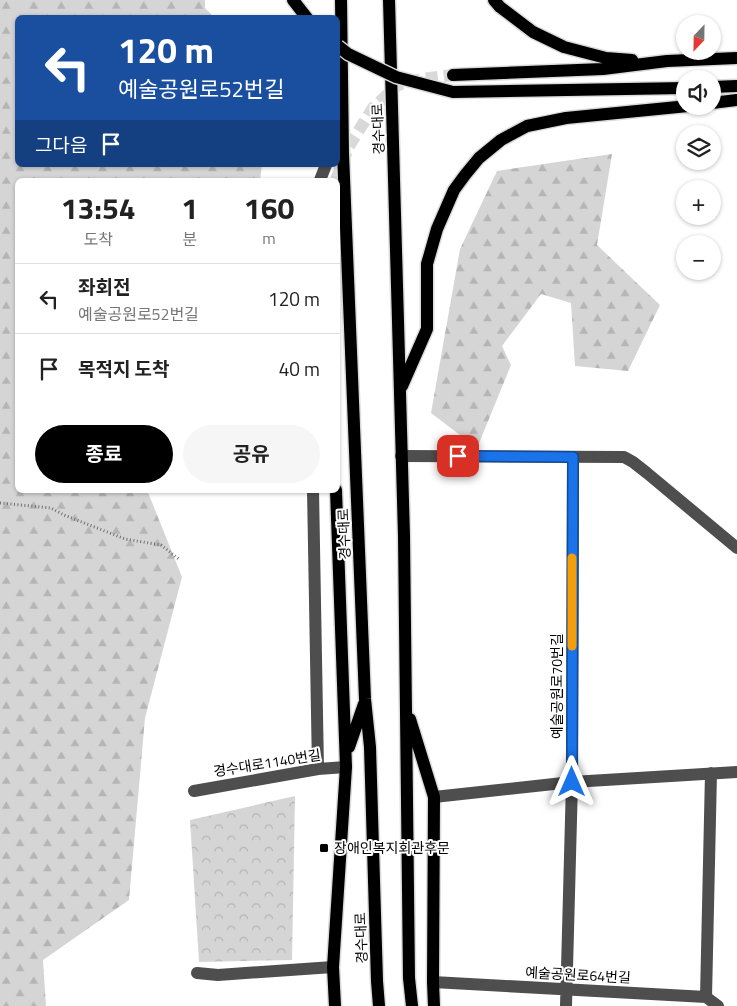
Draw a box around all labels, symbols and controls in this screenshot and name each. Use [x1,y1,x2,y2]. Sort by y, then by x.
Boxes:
north arrow [676,15,721,60]
map controls [676,15,721,280]
text: 120 m [118,23,214,77]
icon: left [35,35,100,100]
button: sound [676,70,721,115]
text: 예술공원로52번길 [118,72,284,106]
street label: 경수대로 [366,103,389,155]
button: layers [676,125,721,170]
text: 그다음 [35,130,87,159]
icon: arrive [97,130,125,158]
button: + [676,180,721,225]
text: 13:54 [61,185,136,231]
text: 1 [181,185,198,231]
text: 160 [244,185,294,231]
text: m [262,226,276,250]
text: 도착 [83,227,113,251]
text: 분 [182,227,197,251]
button: − [676,235,721,280]
text: 좌회전 [78,272,130,301]
text: 120 m [268,284,320,313]
icon: left [35,285,63,313]
text: 예술공원로52번길 [78,302,199,326]
text: 목적지 도착 [78,354,170,383]
text: 40 m [279,354,320,383]
icon: arrive [35,355,63,383]
button: 종료 [35,425,173,483]
button: 공유 [183,425,320,483]
pin [437,435,479,477]
icon: arrive [444,442,472,470]
street label: 경수대로 [332,508,355,560]
street label: 예술공원로70번길 [546,633,567,739]
street label: 경수대로1140번길 [212,744,322,781]
position arrow [545,755,597,807]
place label: 장애인복지회관후문 [334,837,450,858]
marker: 장애인복지회관후문 [318,842,330,854]
street label: 경수대로 [349,912,372,964]
street label: 예술공원로64번길 [525,961,631,988]

